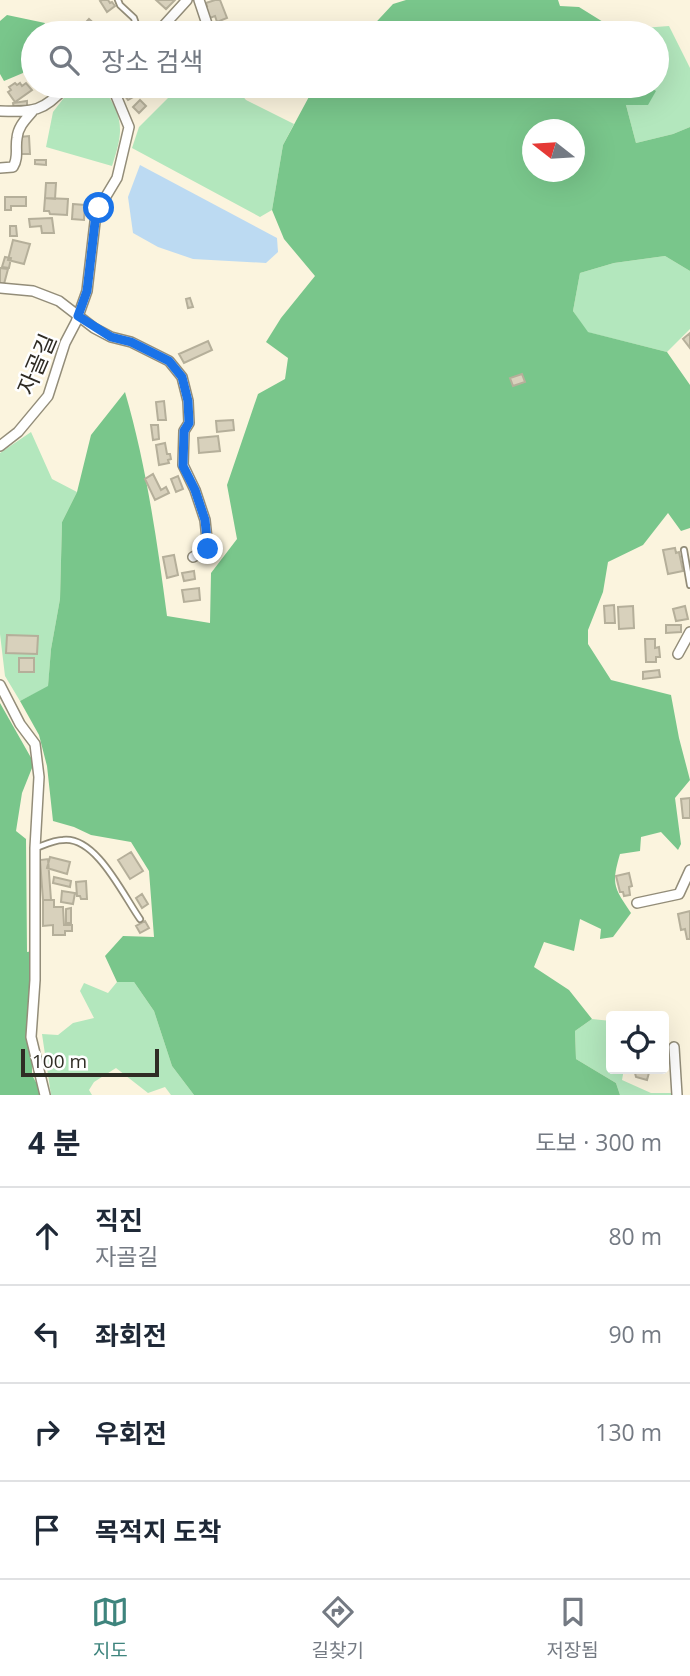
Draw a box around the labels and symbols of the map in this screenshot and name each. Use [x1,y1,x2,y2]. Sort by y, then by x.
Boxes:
north arrow [522,119,585,182]
route start [83,192,114,223]
street label: 자골길 [9,329,63,399]
route end [192,533,223,564]
scale bar [21,1046,159,1078]

